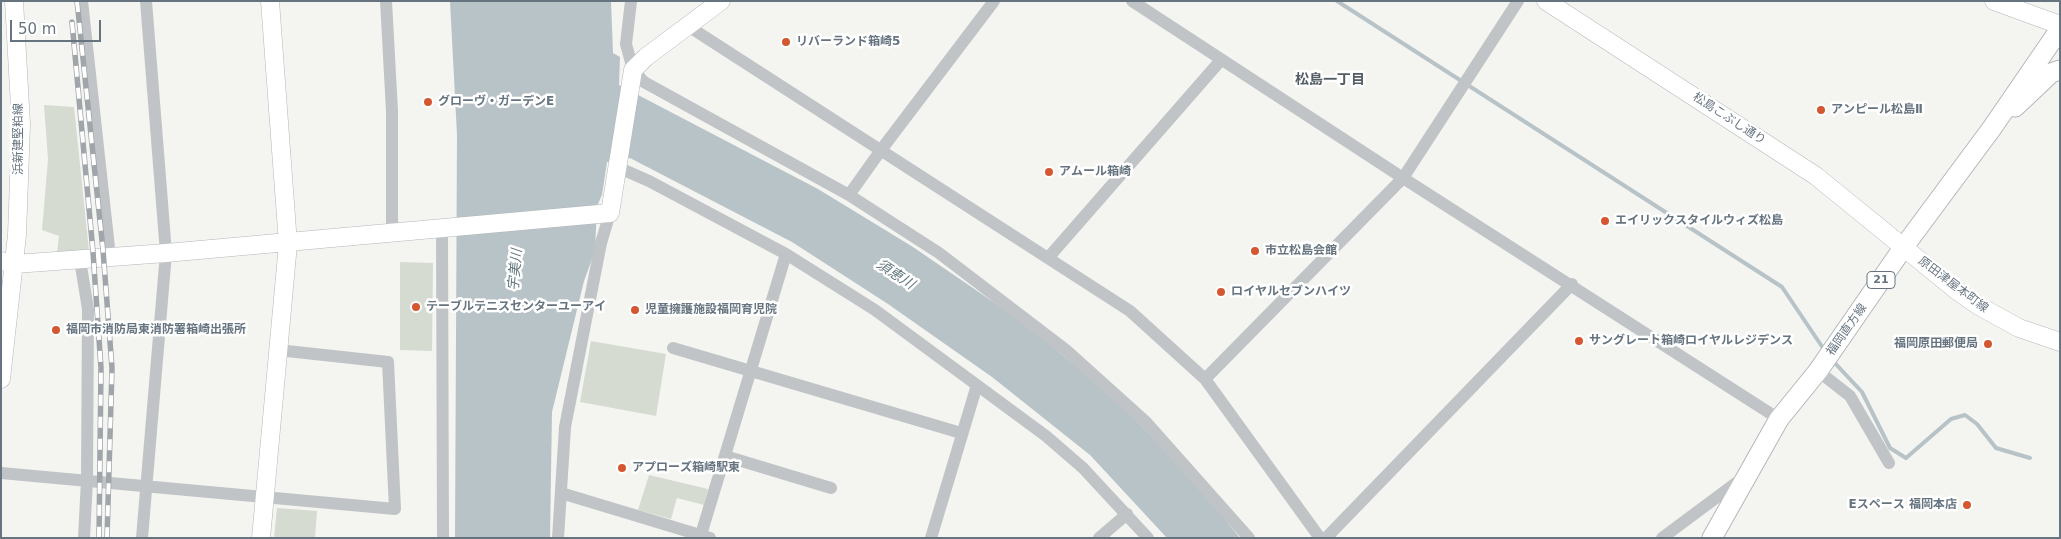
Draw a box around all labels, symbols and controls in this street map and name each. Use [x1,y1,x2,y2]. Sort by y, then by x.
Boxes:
scale bar [12,10,104,42]
text: 50 m [18,20,56,38]
place label: リバーランド箱崎5 [796,35,900,49]
marker: リバーランド箱崎5 [780,36,792,48]
district label: 松島一丁目 [1295,72,1365,88]
street label: 松島こぶし通り [1690,90,1768,148]
place label: グローヴ・ガーデンE [438,95,554,109]
marker: グローヴ・ガーデンE [422,96,434,108]
street label: 浜新建堅粕線 [12,103,26,175]
place label: アンピール松島Ⅱ [1831,103,1923,117]
marker: アンピール松島Ⅱ [1815,104,1827,116]
place label: アムール箱崎 [1059,165,1131,179]
marker: アムール箱崎 [1043,166,1055,178]
place label: エイリックスタイルウィズ松島 [1615,214,1783,228]
marker: エイリックスタイルウィズ松島 [1599,215,1611,227]
place label: 市立松島会館 [1265,244,1337,258]
marker: 市立松島会館 [1249,245,1261,257]
water label: 宇美川 [506,248,526,292]
street label: 原田津屋本町線 [1915,254,1991,316]
water label: 須恵川 [873,257,917,293]
road number: 21 [1867,272,1895,288]
place label: ロイヤルセブンハイツ [1231,285,1351,299]
marker: ロイヤルセブンハイツ [1215,286,1227,298]
place label: テーブルテニスセンターユーアイ [426,300,606,314]
marker: テーブルテニスセンターユーアイ [410,301,422,313]
street label: 福岡直方線 [1824,301,1870,359]
place label: 児童擁護施設福岡育児院 [645,303,777,317]
marker: 児童擁護施設福岡育児院 [629,304,641,316]
place label: 福岡市消防局東消防署箱崎出張所 [66,323,246,337]
marker: 福岡市消防局東消防署箱崎出張所 [50,324,62,336]
place label: サングレート箱崎ロイヤルレジデンス [1589,334,1793,348]
marker: サングレート箱崎ロイヤルレジデンス [1573,335,1585,347]
place label: 福岡原田郵便局 [1894,337,1978,351]
marker: 福岡原田郵便局 [1982,338,1994,350]
place label: アプローズ箱崎駅東 [632,461,740,475]
marker: アプローズ箱崎駅東 [616,462,628,474]
place label: Eスペース 福岡本店 [1849,498,1957,512]
marker: Eスペース 福岡本店 [1961,499,1973,511]

